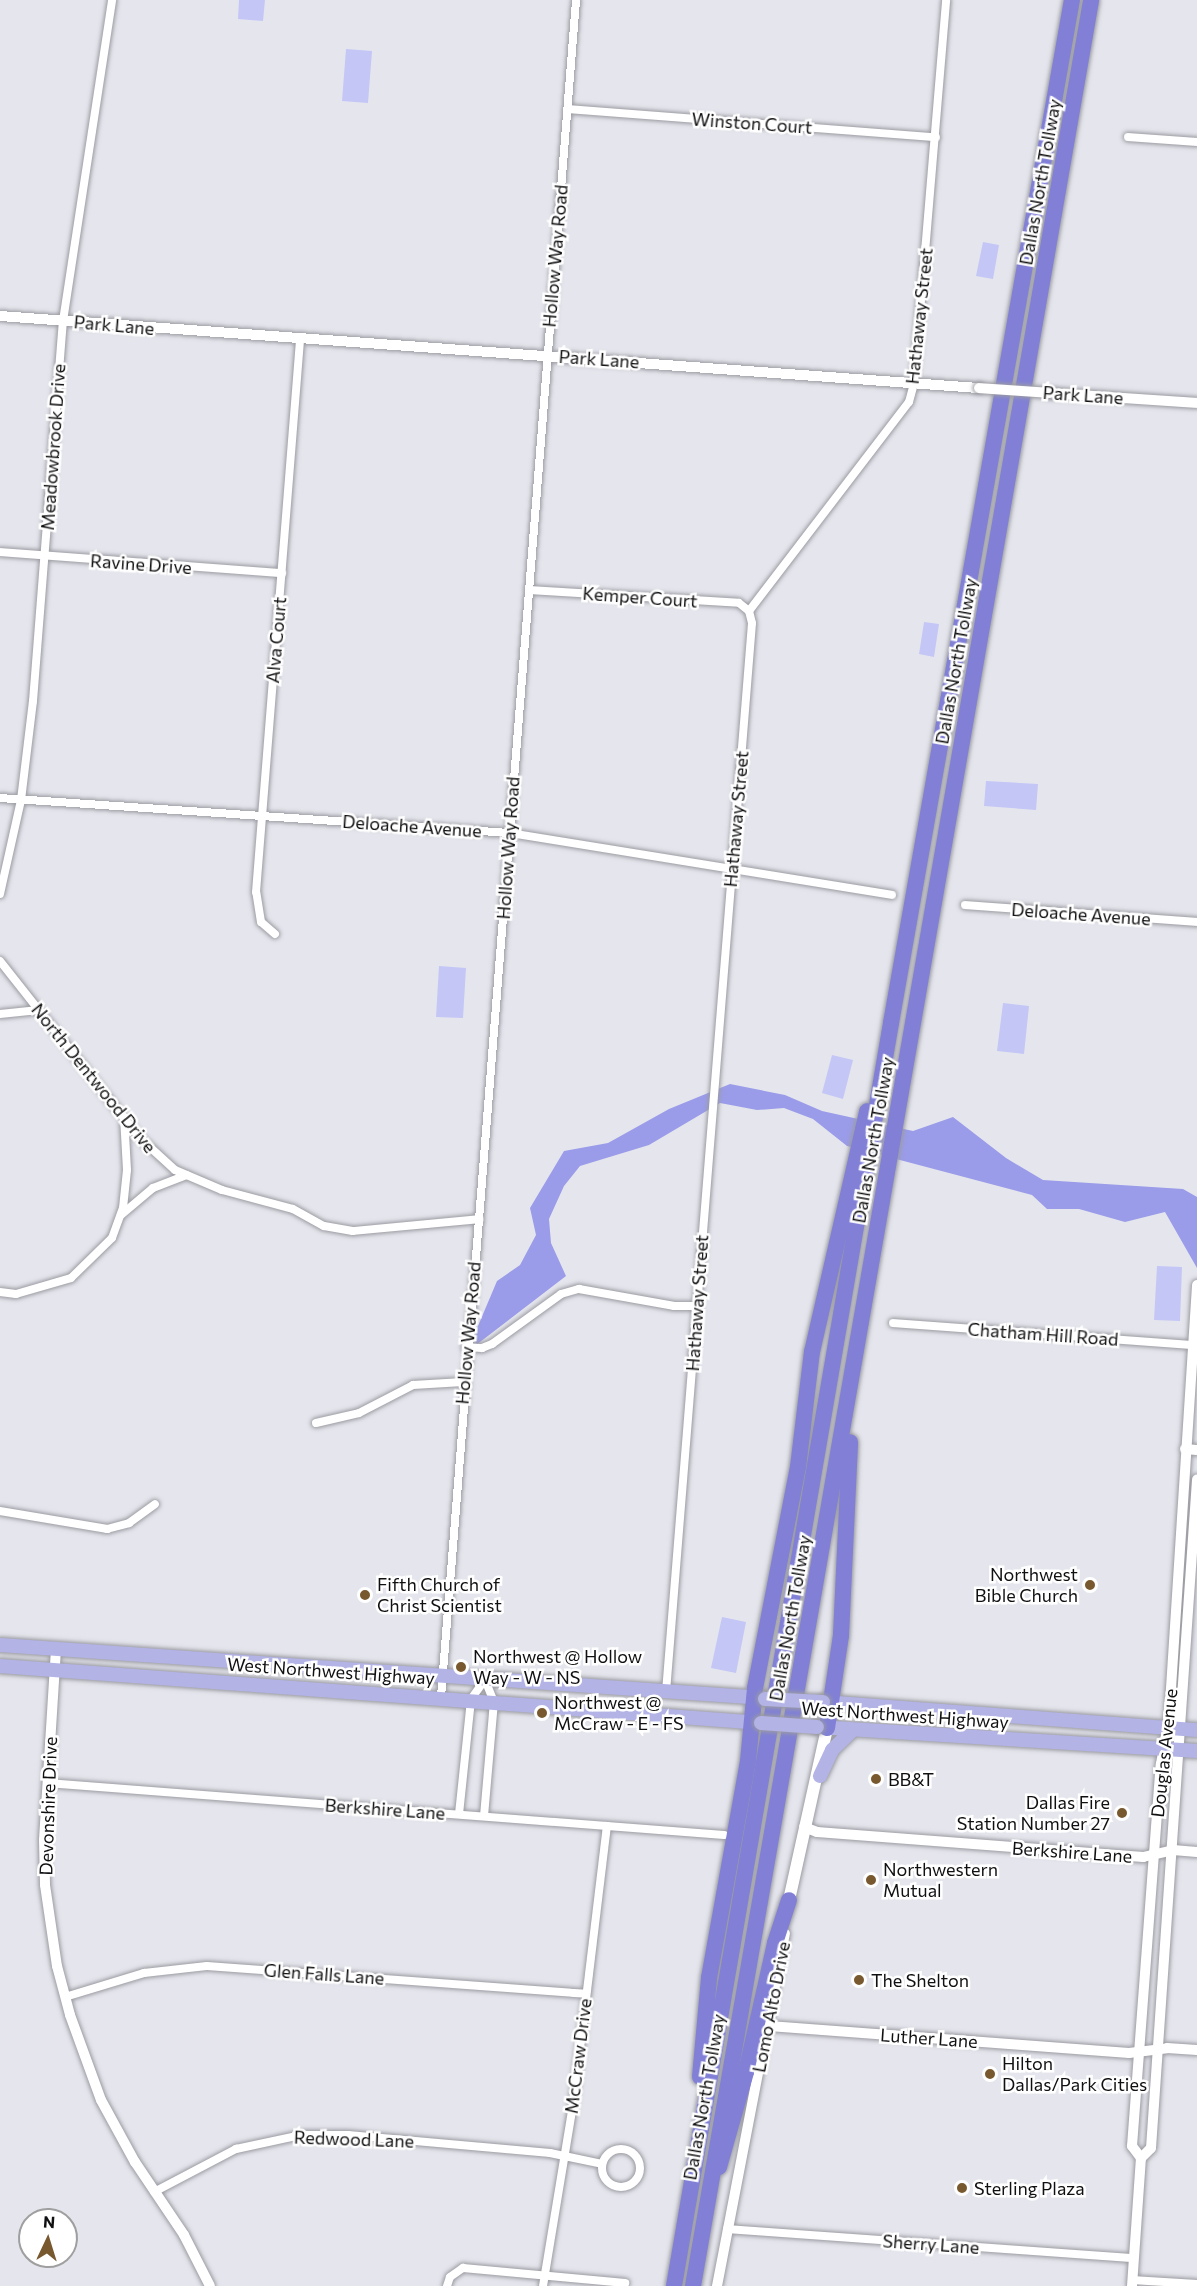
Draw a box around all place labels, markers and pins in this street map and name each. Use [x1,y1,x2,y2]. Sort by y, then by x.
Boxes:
place label: Northwest Bible Church [975,1564,1078,1606]
place label: Fifth Church of Christ Scientist [377,1574,502,1616]
marker: Northwest Bible Church [1083,1578,1097,1592]
marker: Fifth Church of Christ Scientist [358,1588,372,1602]
place label: Northwest @ Hollow Way - W - NS [473,1646,642,1688]
marker: Northwest @ Hollow Way - W - NS [454,1660,468,1674]
place label: Northwest @ McCraw - E - FS [554,1692,684,1734]
marker: Northwest @ McCraw - E - FS [535,1706,549,1720]
place label: BB&T [888,1768,934,1790]
marker: BB&T [869,1772,883,1786]
place label: Dallas Fire Station Number 27 [957,1792,1110,1834]
marker: Dallas Fire Station Number 27 [1115,1806,1129,1820]
place label: Northwestern Mutual [883,1859,998,1902]
marker: Northwestern Mutual [864,1873,878,1887]
place label: The Shelton [871,1969,969,1991]
marker: The Shelton [852,1973,866,1987]
place label: Hilton Dallas/Park Cities [1002,2053,1147,2096]
marker: Hilton Dallas/Park Cities [983,2067,997,2081]
place label: Sterling Plaza [974,2177,1085,2199]
marker: Sterling Plaza [955,2181,969,2195]

